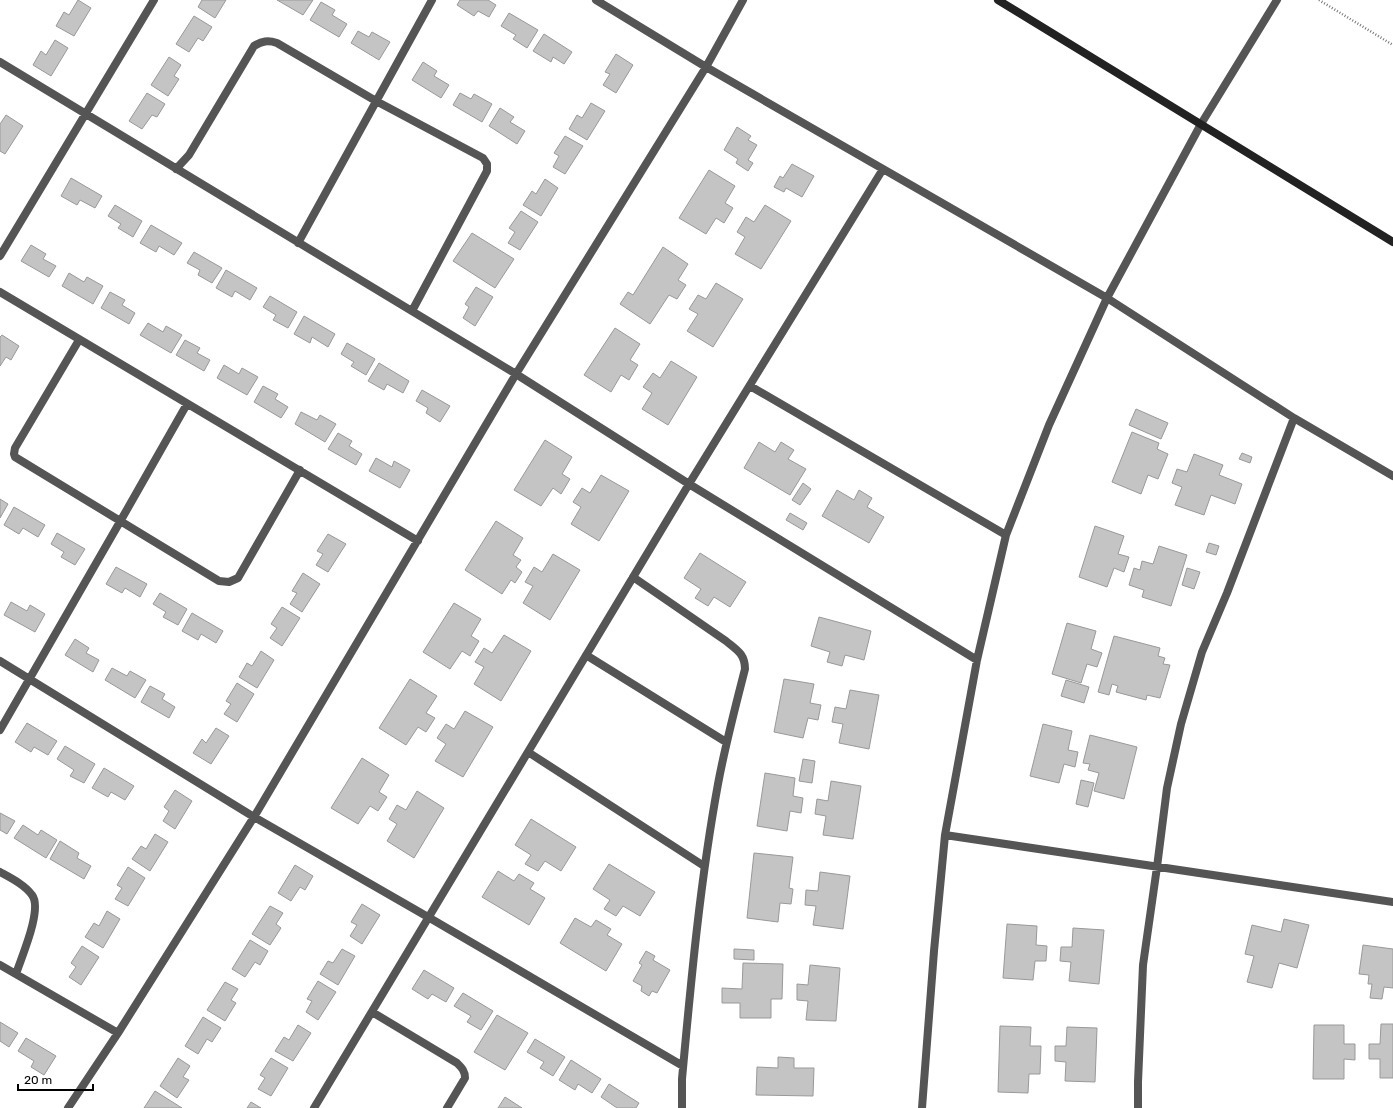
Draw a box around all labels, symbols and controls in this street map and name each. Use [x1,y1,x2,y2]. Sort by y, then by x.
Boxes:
scale bar [18,1066,93,1092]
text: 20 m [24,1073,52,1087]

